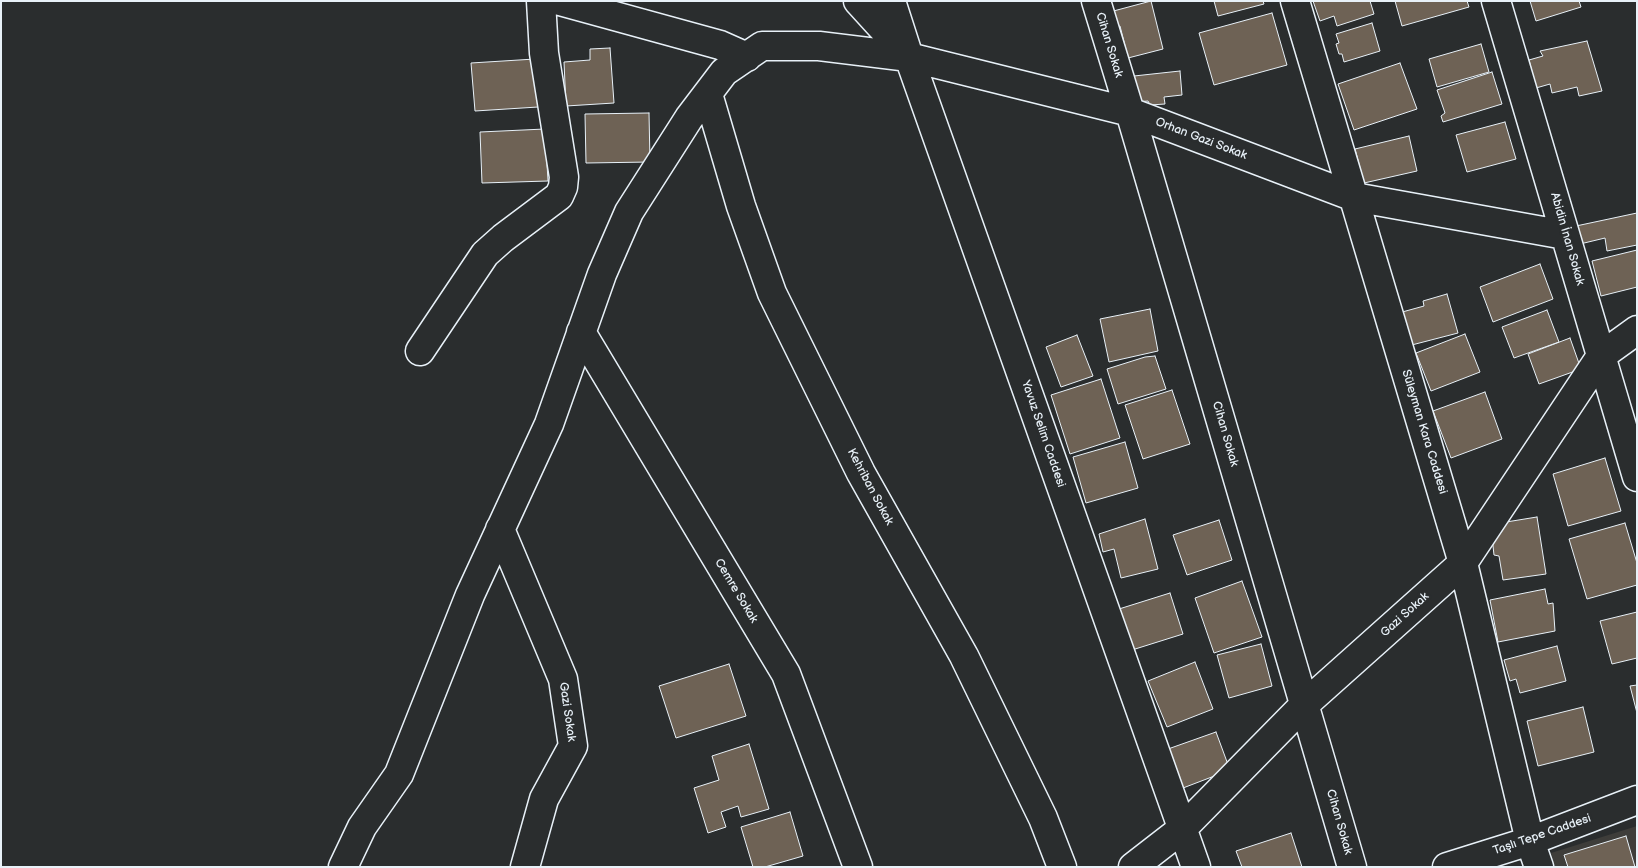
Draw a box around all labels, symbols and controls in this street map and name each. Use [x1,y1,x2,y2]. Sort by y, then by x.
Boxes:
street label: Cihan Sokak [1092,11,1126,79]
street label: Orhan Gazi Sokak [1153,115,1249,163]
street label: Abidin İnan Sokak [1547,191,1587,287]
street label: Süleyman Kara Caddesi [1398,368,1450,496]
street label: Yavuz Selim Caddesi [1018,379,1068,489]
street label: Cihan Sokak [1209,400,1241,468]
street label: Kehriban Sokak [844,446,896,528]
street label: Cemre Sokak [711,556,761,626]
street label: Gazi Sokak [1378,590,1432,640]
street label: Gazi Sokak [556,681,578,743]
street label: Cihan Sokak [1323,788,1355,856]
street label: Taşlı Tepe Caddesi [1491,811,1593,859]

